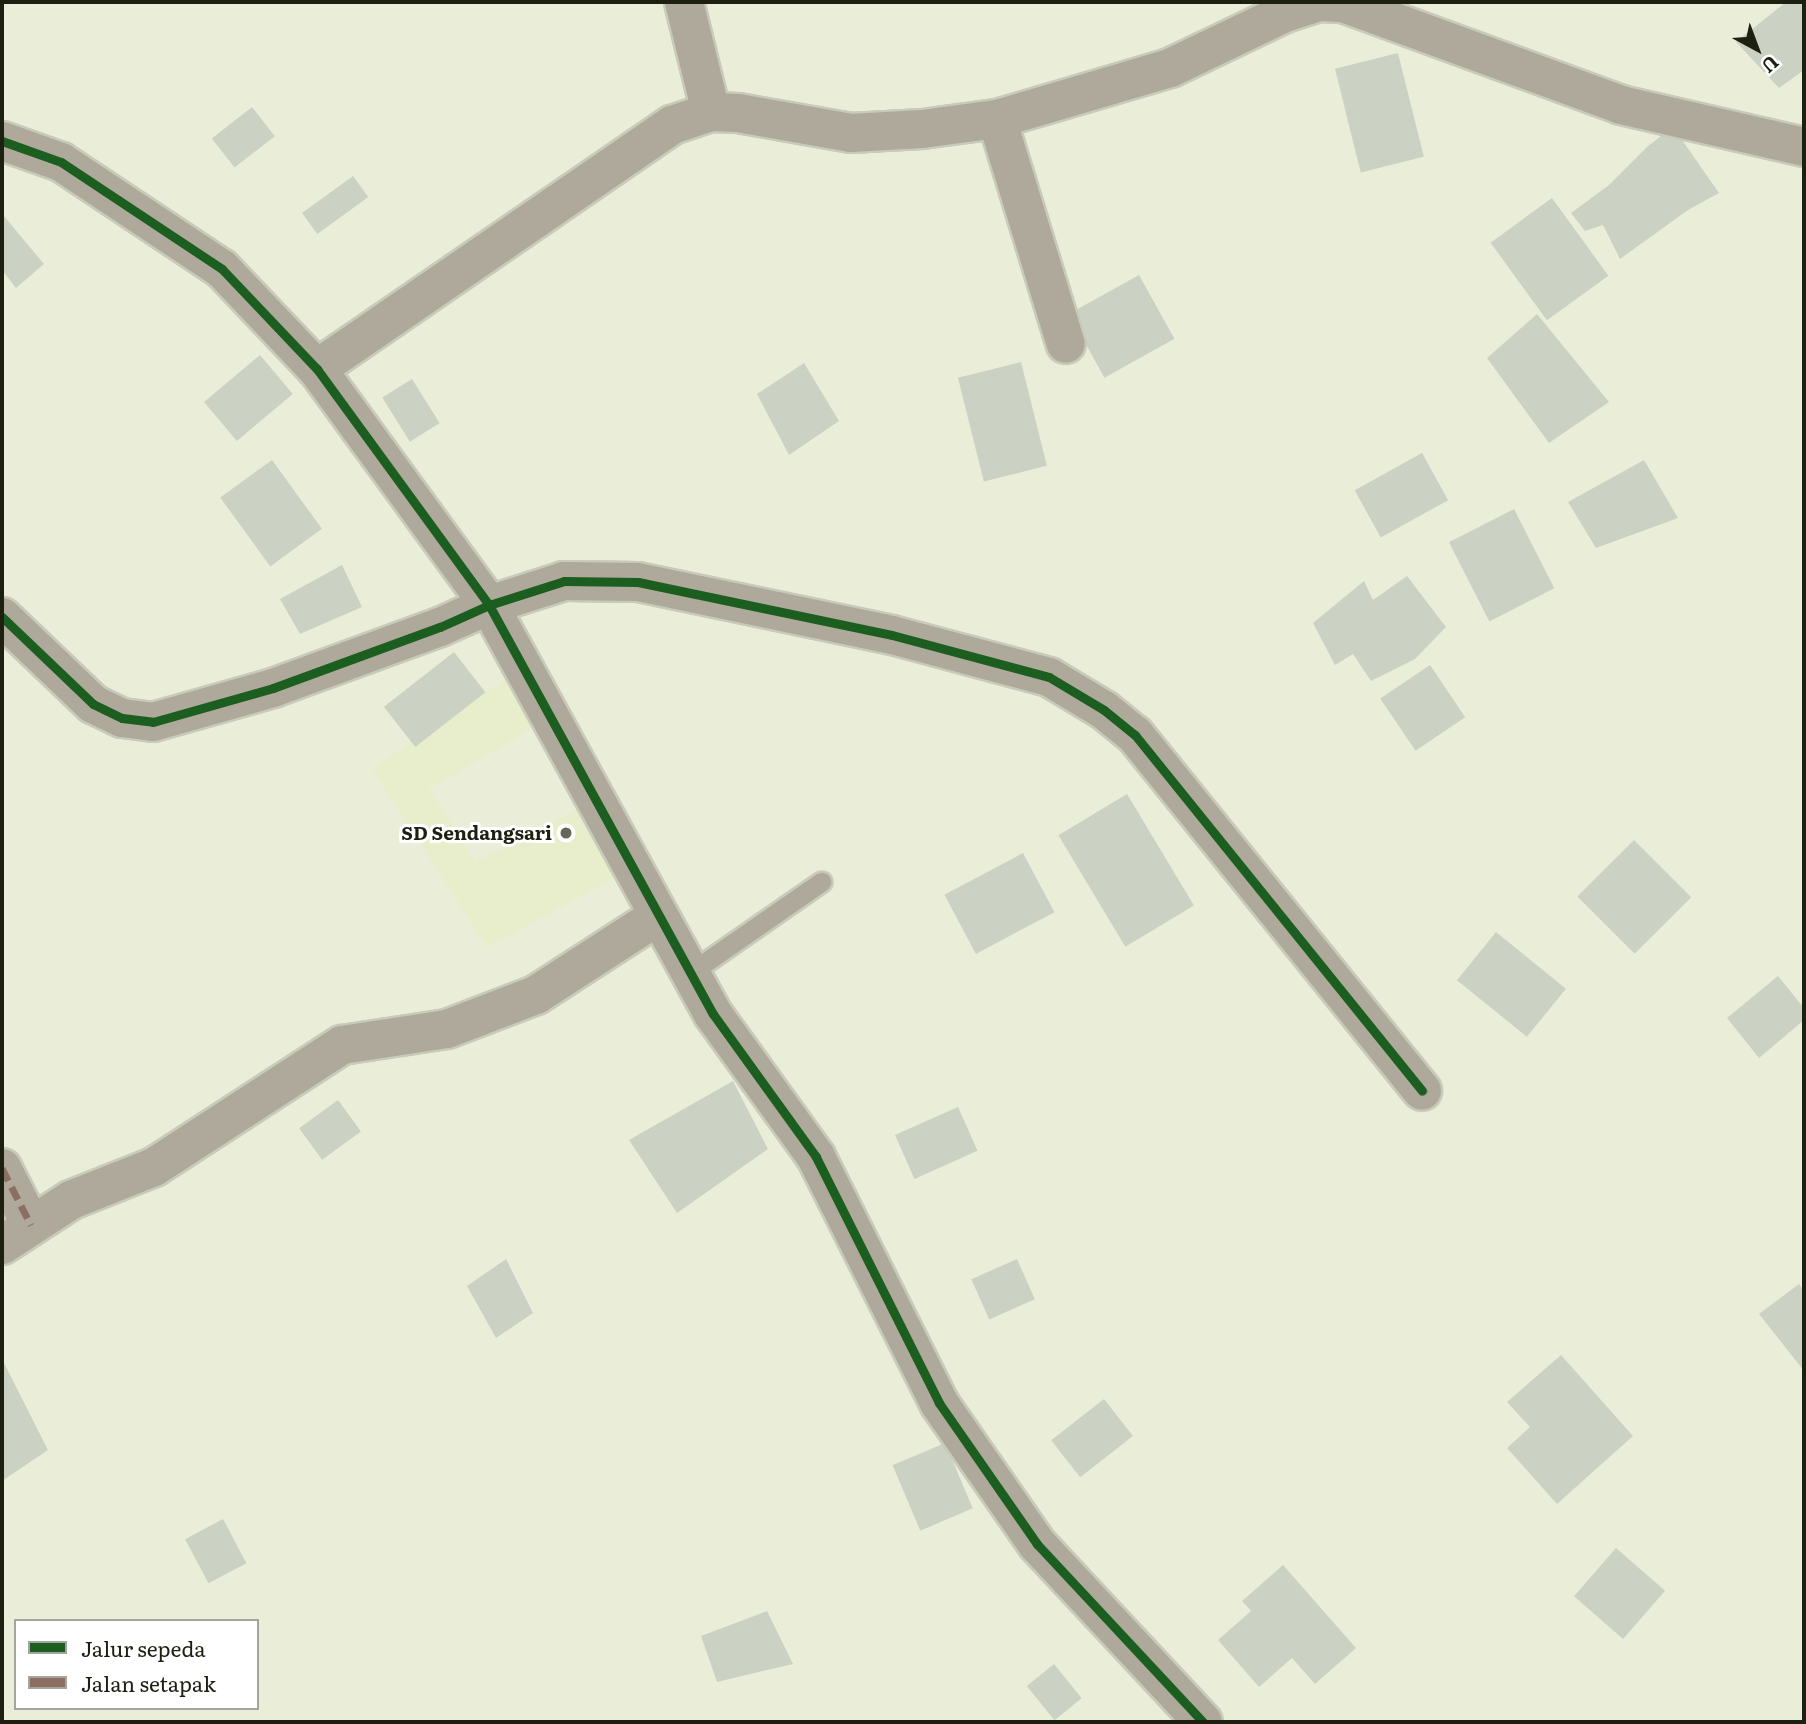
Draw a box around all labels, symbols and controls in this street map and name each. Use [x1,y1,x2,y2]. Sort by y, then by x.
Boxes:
north arrow [1722,14,1792,84]
text: U [1756,49,1786,80]
place label: SD Sendangsari [401,822,552,844]
marker: SD Sendangsari [558,825,574,841]
legend [14,1619,259,1710]
text: Jalur sepeda [81,1632,206,1663]
text: Jalan setapak [81,1667,216,1698]

